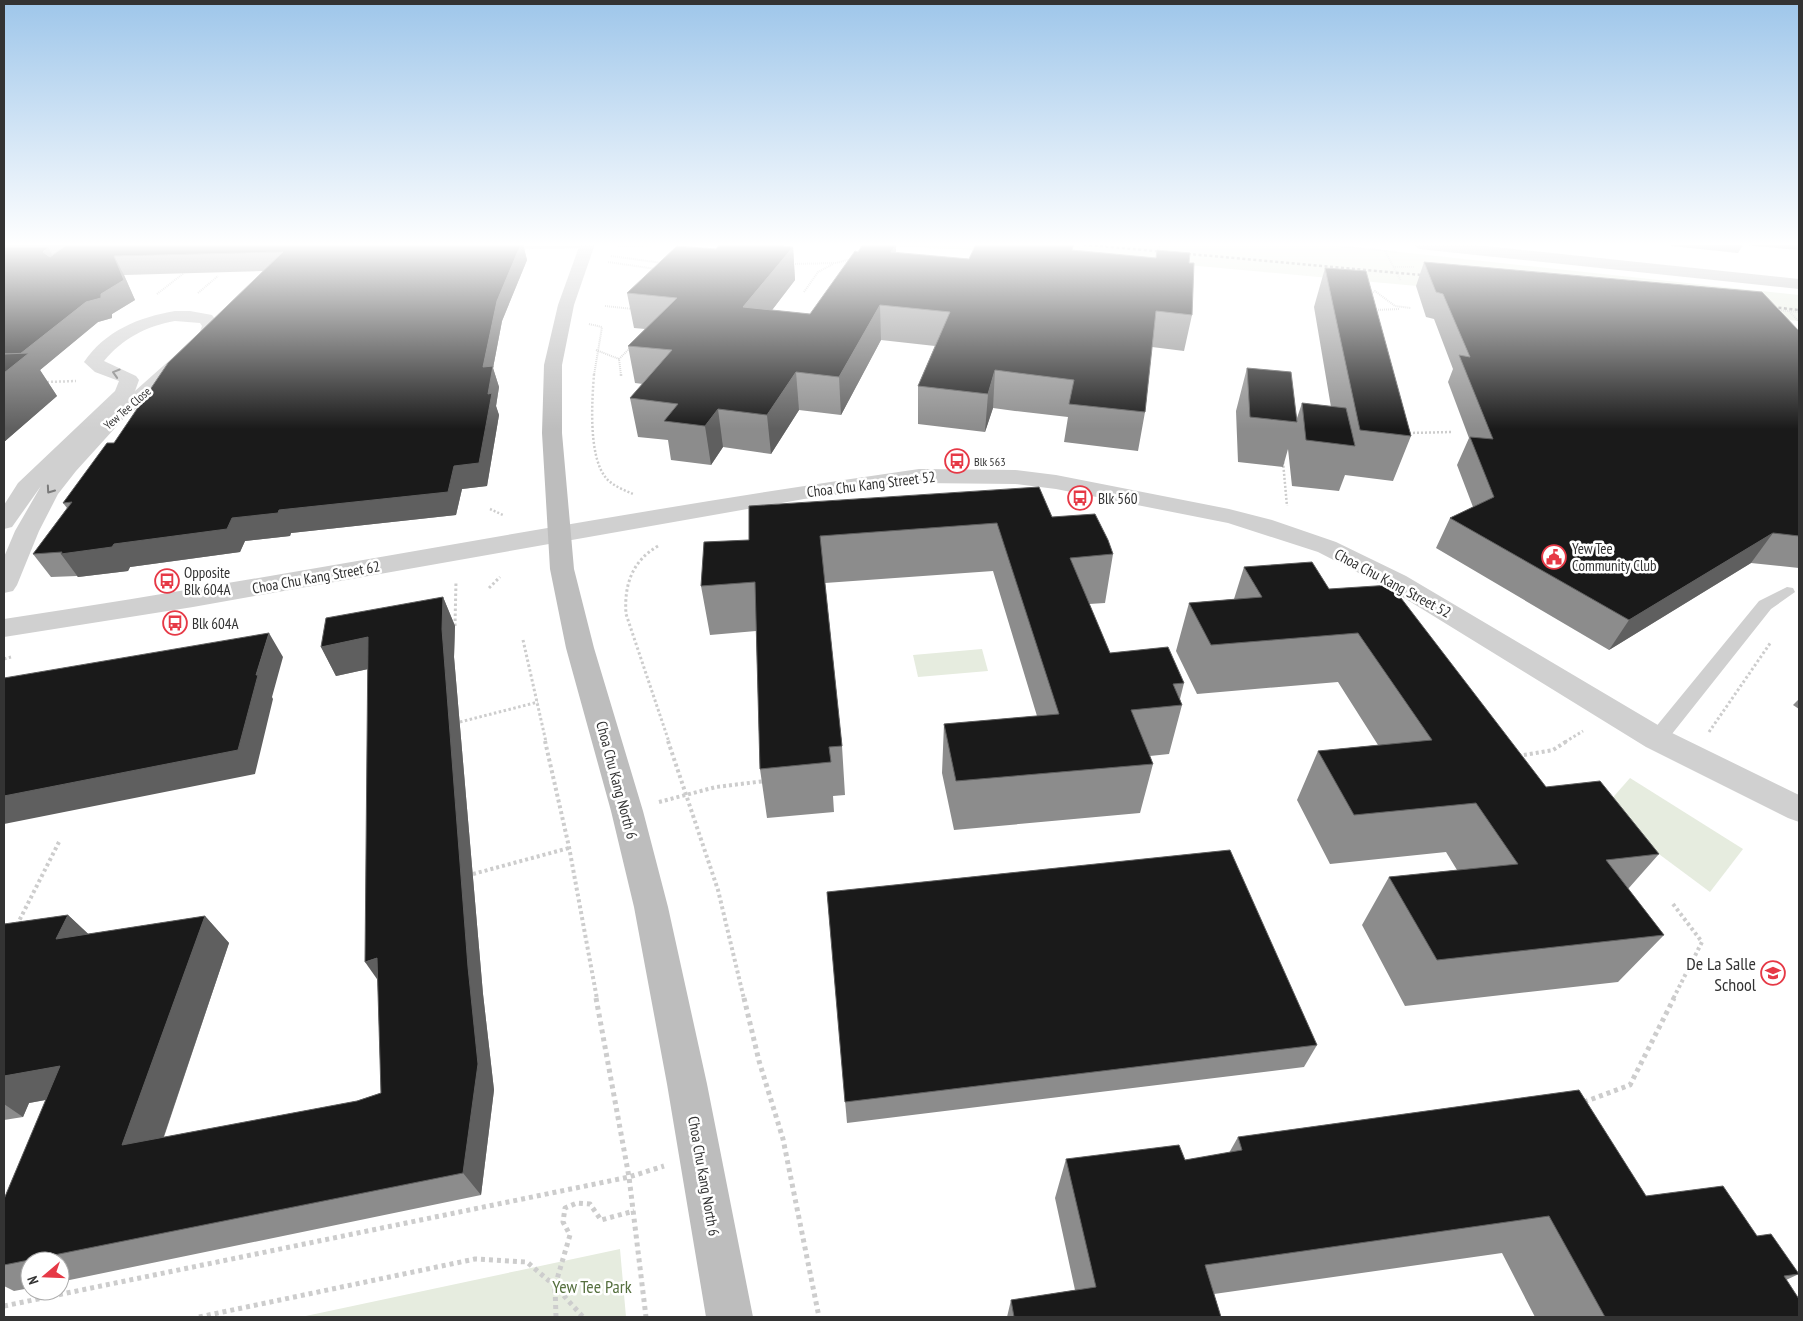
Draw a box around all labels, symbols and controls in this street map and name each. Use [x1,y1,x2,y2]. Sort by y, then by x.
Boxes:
one-way arrow [112,368,121,378]
street label: Yew Tee Close [100,383,154,433]
bus stop icon: Blk 563 [944,448,970,474]
place label: Blk 563 [974,454,1006,469]
street label: Choa Chu Kang Street 52 [806,467,936,501]
one-way arrow [47,484,56,494]
bus stop icon: Blk 560 [1067,485,1093,511]
place label: Blk 560 [1098,489,1138,508]
place label: Yew Tee Community Club [1572,539,1657,575]
street label: Choa Chu Kang Street 52 [1331,544,1455,622]
public building icon: Yew Tee Community Club [1541,544,1567,570]
street label: Choa Chu Kang Street 62 [251,556,381,598]
place label: Opposite Blk 604A [184,563,231,599]
bus stop icon: Opposite Blk 604A [154,568,180,594]
bus stop icon: Blk 604A [162,610,188,636]
place label: Blk 604A [192,614,239,633]
street label: Choa Chu Kang North 6 [592,719,642,841]
place label: De La Salle School [1686,952,1757,996]
school or university icon: De La Salle School [1760,960,1786,986]
street label: Choa Chu Kang North 6 [684,1115,724,1238]
north arrow [20,1251,70,1301]
text: N [23,1274,42,1287]
park label: Yew Tee Park [552,1275,632,1298]

